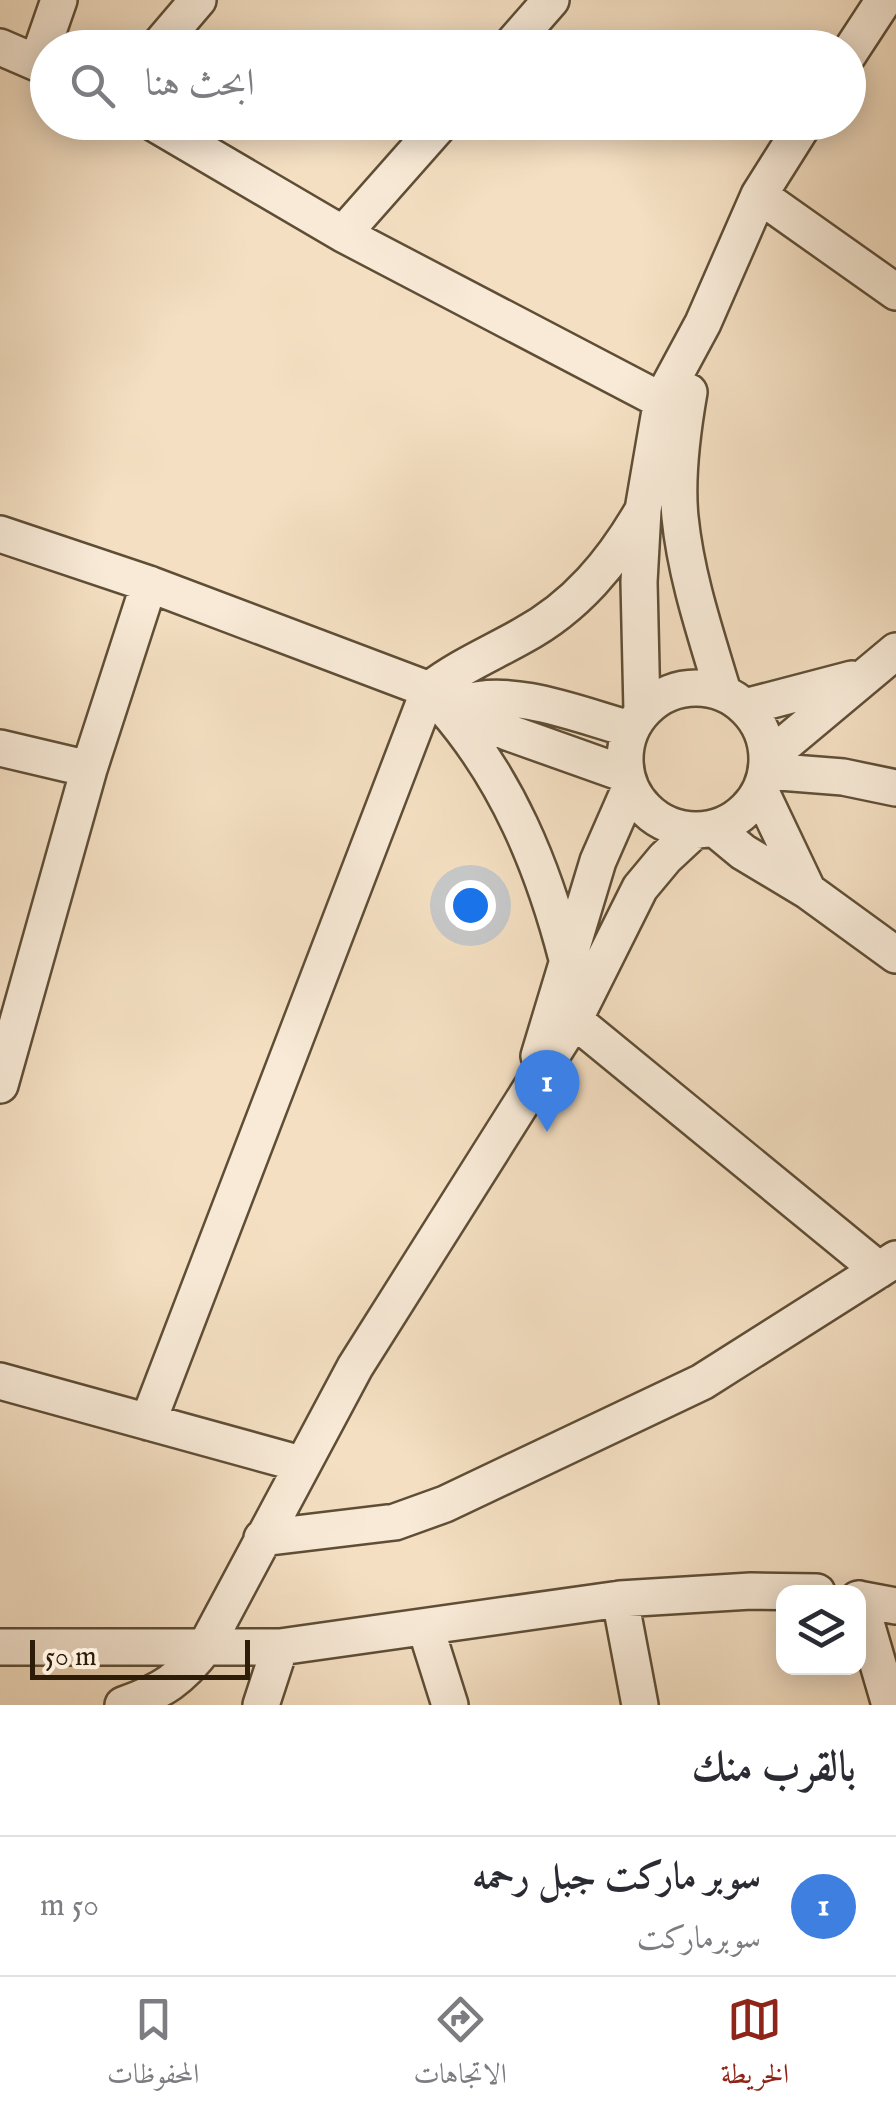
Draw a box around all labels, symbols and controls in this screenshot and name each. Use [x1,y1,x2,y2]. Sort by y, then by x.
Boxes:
search box [30,30,866,140]
icon: search [65,58,120,113]
text: ابحث هنا [145,61,255,109]
your location [445,880,496,931]
pin: 1 [514,1050,580,1132]
map controls [776,1585,866,1675]
button: layers [776,1585,866,1675]
scale bar [30,1635,250,1680]
text: 50 m [45,1640,97,1675]
text: بالقرب منك [692,1742,856,1795]
text: سوبر ماركت جبل رحمه [472,1854,761,1902]
text: 50 m [40,1886,99,1927]
text: 1 [818,1886,829,1927]
text: سوبرماركت [637,1919,761,1960]
tab: المحفوظات [107,1992,199,2101]
tab: الاتجاهات [413,1992,507,2101]
tab: الخريطة [721,1992,789,2101]

